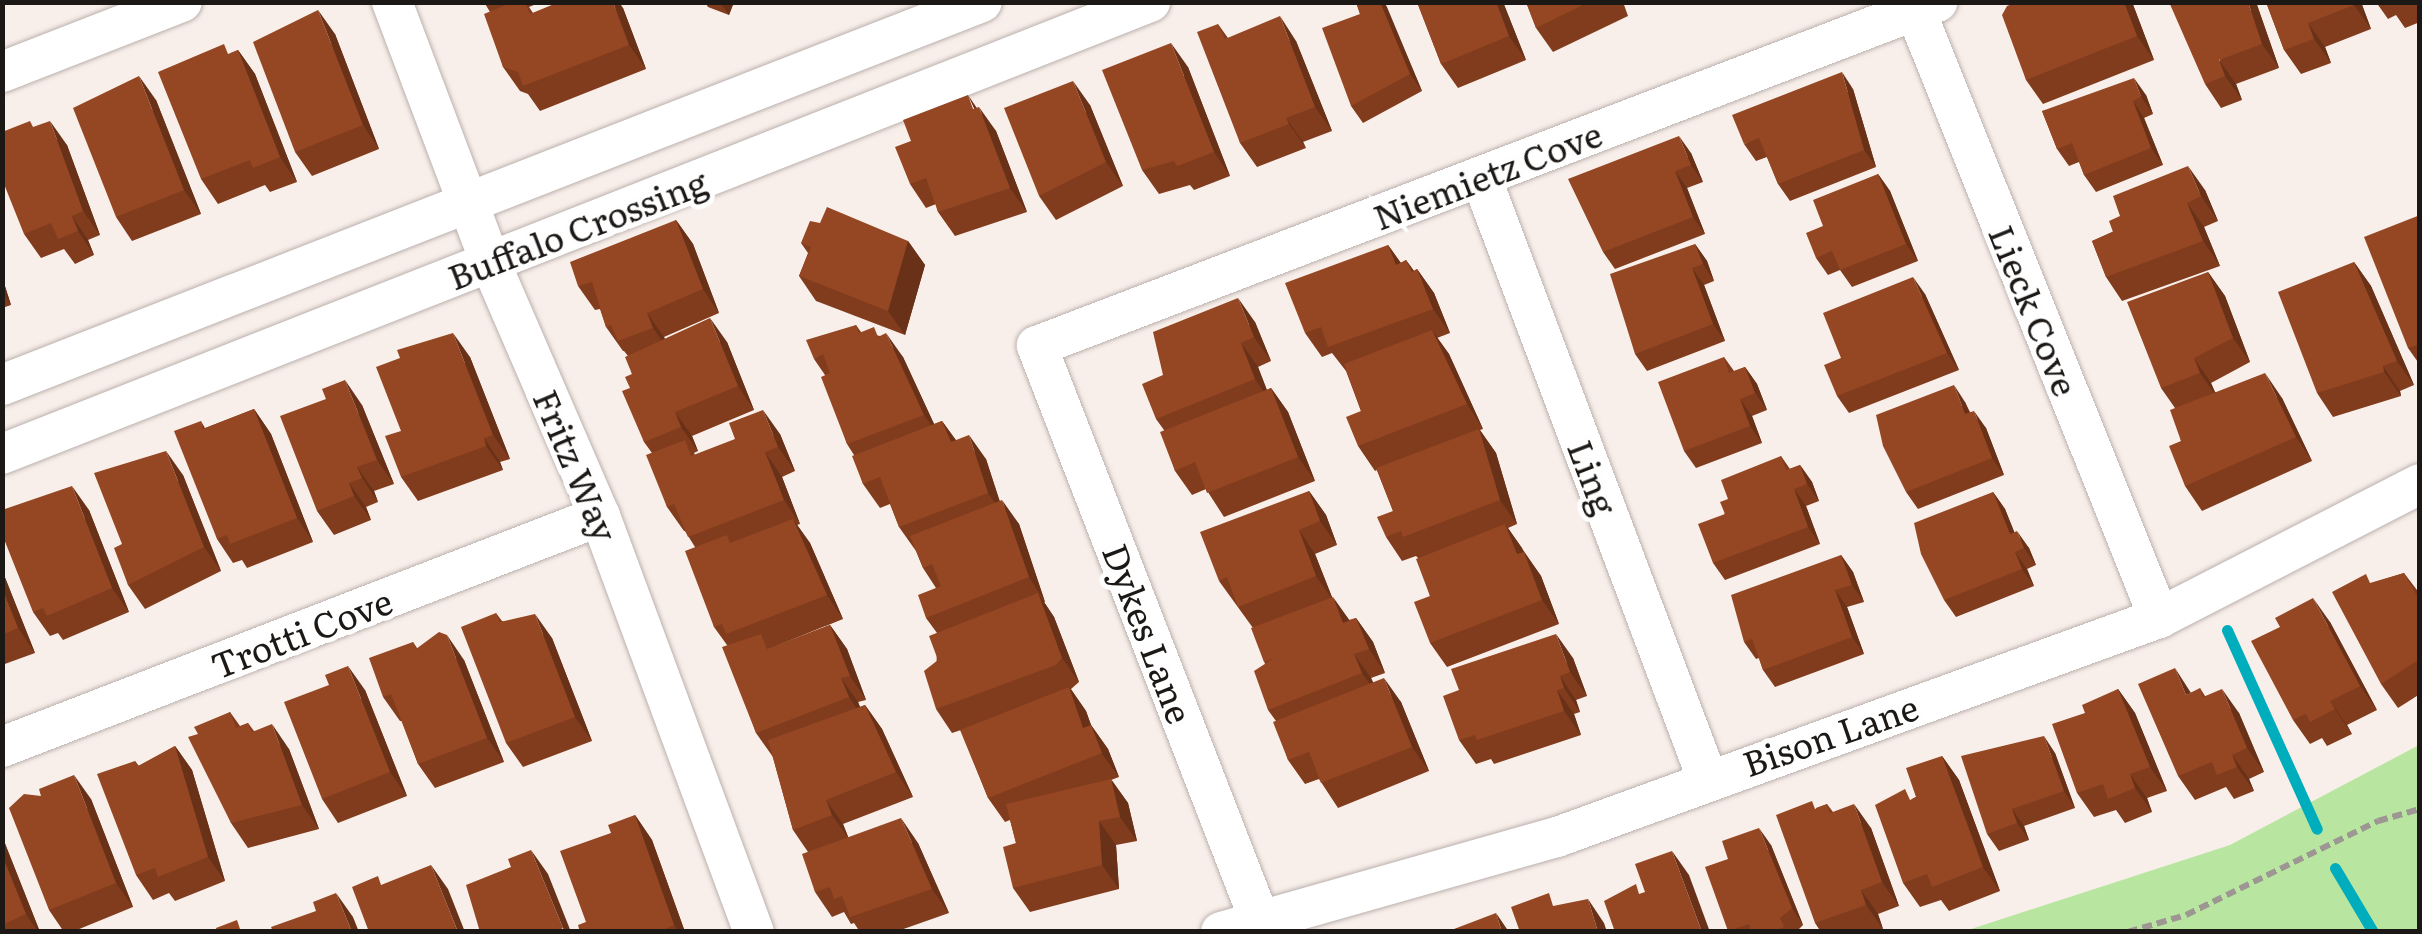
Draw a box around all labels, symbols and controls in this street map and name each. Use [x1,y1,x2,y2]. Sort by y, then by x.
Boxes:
street label: Niemietz Cove [1367,111,1607,237]
street label: Buffalo Crossing [441,159,713,297]
street label: Lieck Cove [1982,219,2088,401]
street label: Fritz Way [526,383,628,547]
street label: Ling [1561,434,1627,520]
street label: Dykes Lane [1096,537,1202,729]
street label: Trotti Cove [205,578,397,686]
street label: Bison Lane [1737,684,1923,784]

